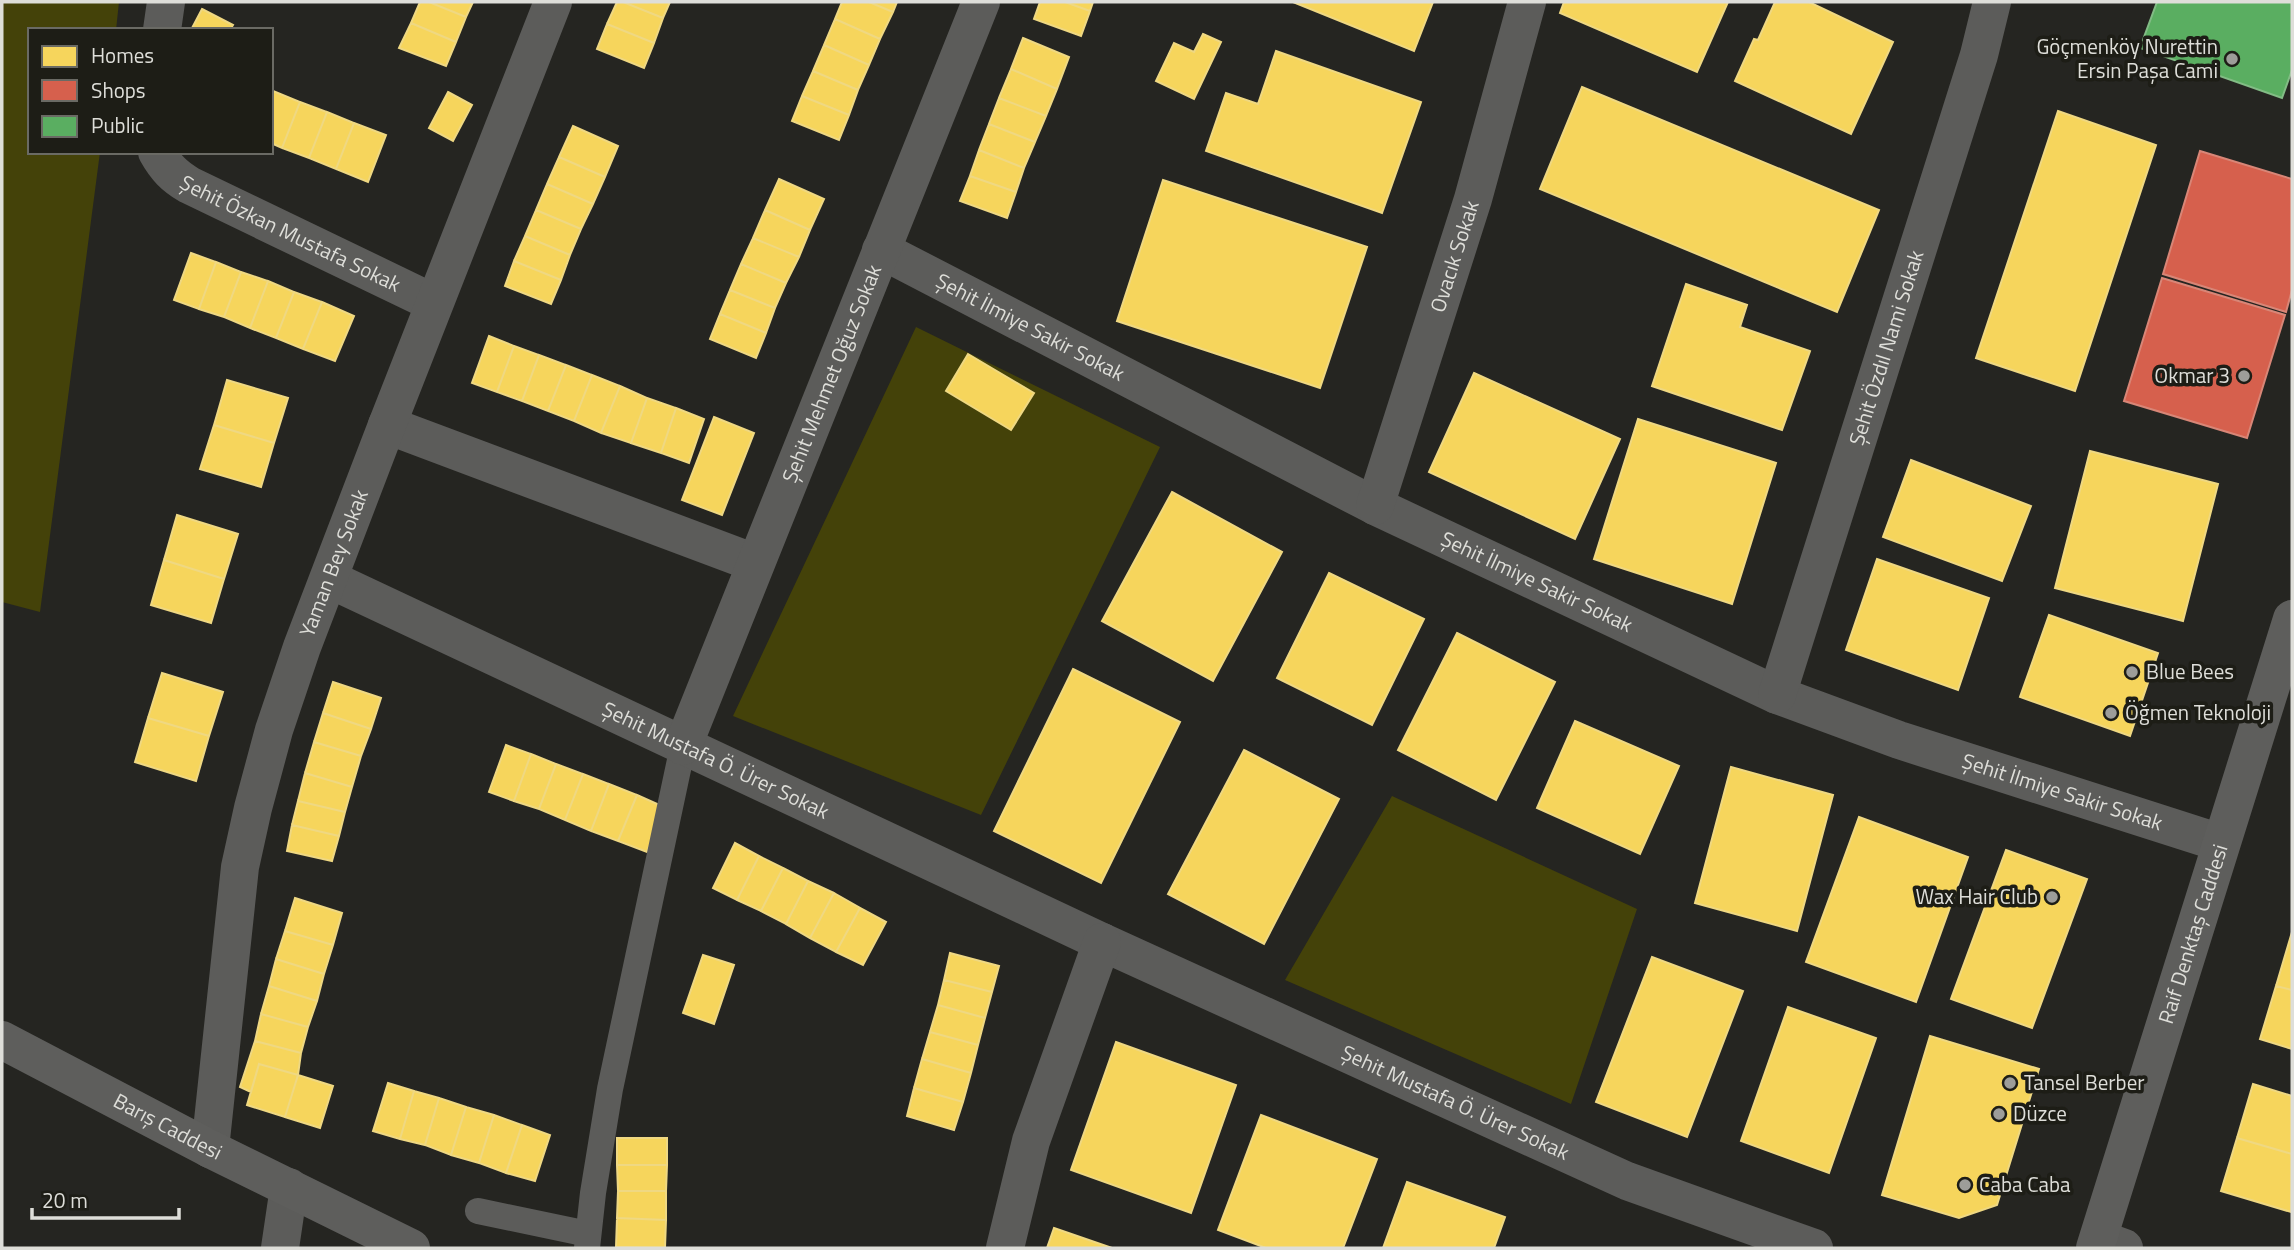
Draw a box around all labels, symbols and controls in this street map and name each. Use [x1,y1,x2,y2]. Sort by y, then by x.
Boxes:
legend [28,28,273,154]
place label: Göçmenköy Nurettin Ersin Paşa Cami [2036,30,2218,86]
text: Homes [91,39,154,71]
marker: Göçmenköy Nurettin Ersin Paşa Cami [2224,51,2240,67]
text: Shops [91,74,146,106]
text: Public [91,109,144,141]
street label: Şehit Özkan Mustafa Sokak [174,166,406,300]
street label: Ovacık Sokak [1421,196,1487,316]
street label: Şehit Özdıl Nami Sokak [1840,246,1931,449]
street label: Şehit Mehmet Oğuz Sokak [773,259,889,487]
street label: Şehit İlmiye Sakir Sokak [931,264,1131,389]
place label: Okmar 3 [2154,359,2230,391]
marker: Okmar 3 [2236,368,2252,384]
street label: Yaman Bey Sokak [290,485,376,641]
street label: Şehit İlmiye Sakir Sokak [1436,522,1638,640]
place label: Blue Bees [2146,655,2234,687]
marker: Blue Bees [2124,664,2140,680]
street label: Şehit Mustafa Ö. Ürer Sokak [597,693,835,827]
place label: Öğmen Teknoloji [2125,696,2271,728]
marker: Öğmen Teknoloji [2103,705,2119,721]
street label: Şehit İlmiye Sakir Sokak [1958,744,2167,838]
street label: Raif Denktaş Caddesi [2149,840,2236,1028]
place label: Wax Hair Club [1915,880,2038,912]
marker: Wax Hair Club [2044,889,2060,905]
street label: Şehit Mustafa Ö. Ürer Sokak [1336,1036,1575,1168]
place label: Tansel Berber [2024,1066,2145,1098]
marker: Tansel Berber [2002,1075,2018,1091]
street label: Barış Caddesi [108,1084,228,1168]
place label: Düzce [2013,1097,2067,1129]
marker: Düzce [1991,1106,2007,1122]
place label: Caba Caba [1979,1168,2071,1200]
scale bar [32,1176,178,1220]
marker: Caba Caba [1957,1177,1973,1193]
text: 20 m [42,1184,88,1216]

